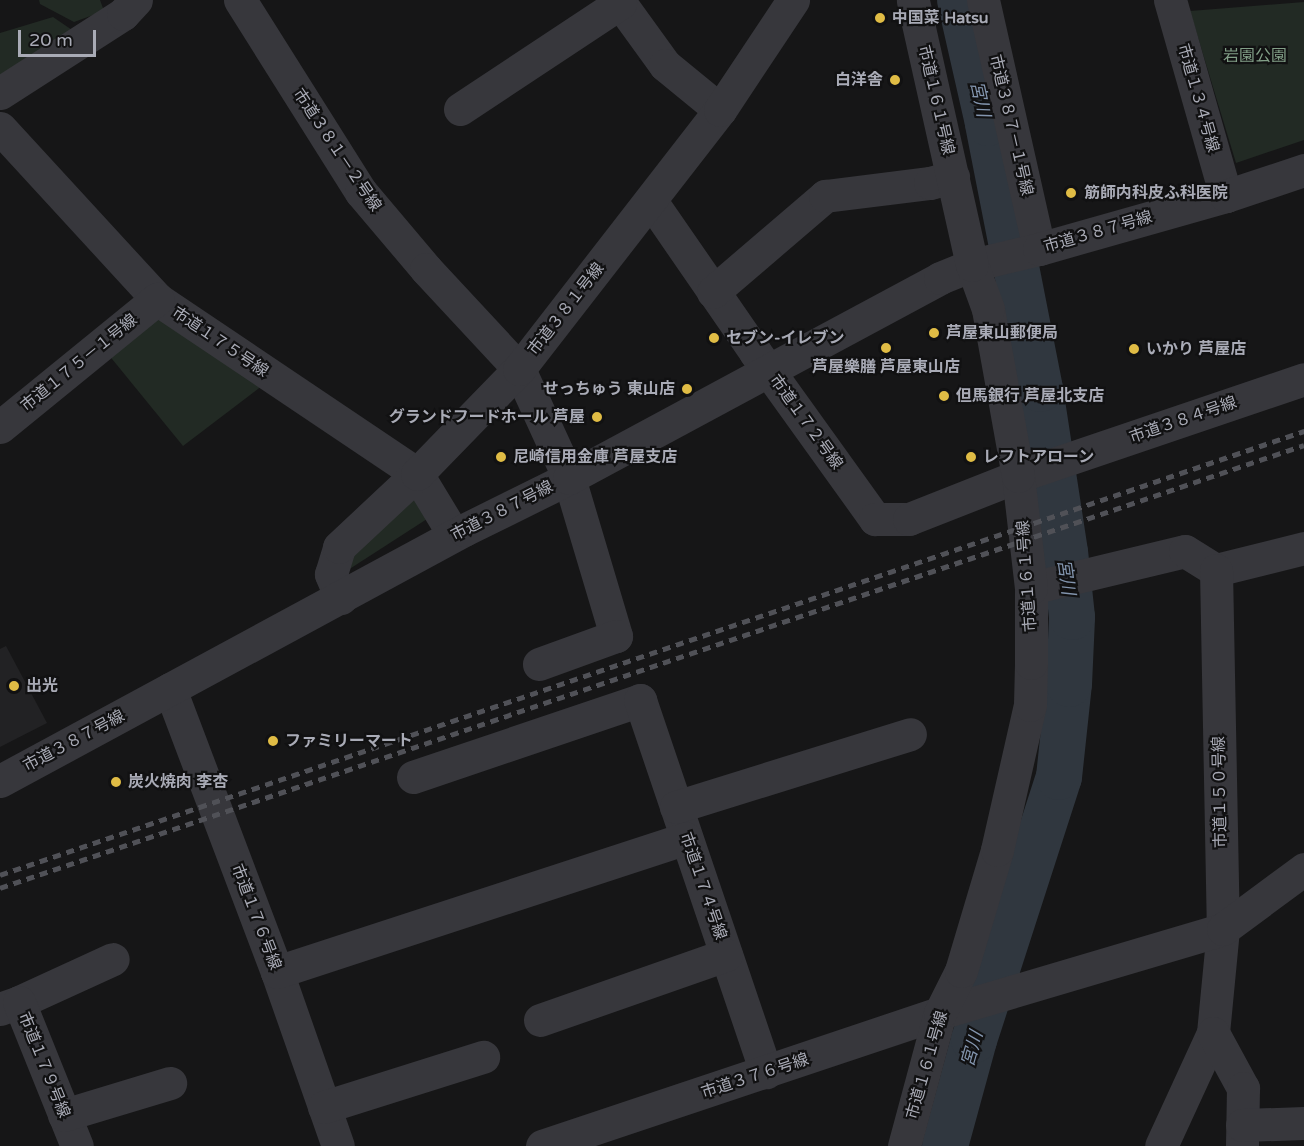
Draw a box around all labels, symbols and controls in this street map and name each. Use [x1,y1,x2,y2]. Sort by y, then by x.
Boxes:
place label: 中国菜 Hatsu [892,8,989,28]
marker: 中国菜 Hatsu [873,11,887,25]
scale bar [21,18,99,56]
text: 20 m [29,29,73,51]
street label: 市道１３４号線 [1173,42,1223,154]
street label: 市道１６１号線 [914,43,958,157]
park label: 岩園公園 [1223,46,1287,66]
street label: 市道３８７－１号線 [985,53,1037,197]
place label: 白洋舎 [835,70,883,90]
marker: 白洋舎 [888,73,902,87]
water label: 宮川 [966,79,994,119]
street label: 市道３８１－２号線 [289,85,385,215]
place label: 筋師内科皮ふ科医院 [1084,183,1228,203]
marker: 筋師内科皮ふ科医院 [1062,184,1080,202]
street label: 市道３８７号線 [1042,207,1154,257]
street label: 市道３８１号線 [524,259,608,359]
street label: 市道１７５号線 [168,303,272,381]
street label: 市道１７５－１号線 [17,310,141,416]
place label: 芦屋東山郵便局 [946,323,1058,343]
marker: 芦屋東山郵便局 [927,326,941,340]
place label: セブン-イレブン [726,328,845,348]
marker: セブン-イレブン [707,331,721,345]
place label: いかり 芦屋店 [1146,339,1246,359]
marker: 芦屋樂膳 芦屋東山店 [879,341,893,355]
marker: いかり 芦屋店 [1127,342,1141,356]
place label: 芦屋樂膳 芦屋東山店 [812,357,960,377]
street label: 市道１７２号線 [765,371,847,473]
place label: せっちゅう 東山店 [543,379,675,399]
marker: せっちゅう 東山店 [680,382,694,396]
place label: 但馬銀行 芦屋北支店 [956,386,1104,406]
marker: 但馬銀行 芦屋北支店 [937,389,951,403]
street label: 市道３８４号線 [1127,393,1239,447]
place label: グランドフードホール 芦屋 [389,407,585,427]
marker: グランドフードホール 芦屋 [590,410,604,424]
place label: 尼崎信用金庫 芦屋支店 [513,447,677,467]
place label: レフトアローン [983,447,1095,467]
marker: 尼崎信用金庫 芦屋支店 [494,450,508,464]
marker: レフトアローン [964,450,978,464]
street label: 市道３８７号線 [448,477,556,545]
street label: 市道１６１号線 [1014,519,1040,633]
water label: 宮川 [1053,558,1079,596]
place label: 出光 [26,676,58,696]
marker: 出光 [7,679,21,693]
street label: 市道３８７号線 [20,706,128,776]
place label: ファミリーマート [285,731,413,751]
marker: ファミリーマート [266,734,280,748]
street label: 市道１５０号線 [1209,736,1231,848]
place label: 炭火焼肉 李杏 [128,772,228,792]
marker: 炭火焼肉 李杏 [109,775,123,789]
street label: 市道１７４号線 [676,830,730,942]
street label: 市道１７６号線 [227,861,285,973]
street label: 市道１７９号線 [14,1009,74,1121]
street label: 市道１６１号線 [902,1009,952,1121]
water label: 宮川 [957,1029,987,1069]
street label: 市道３７６号線 [699,1050,811,1102]

